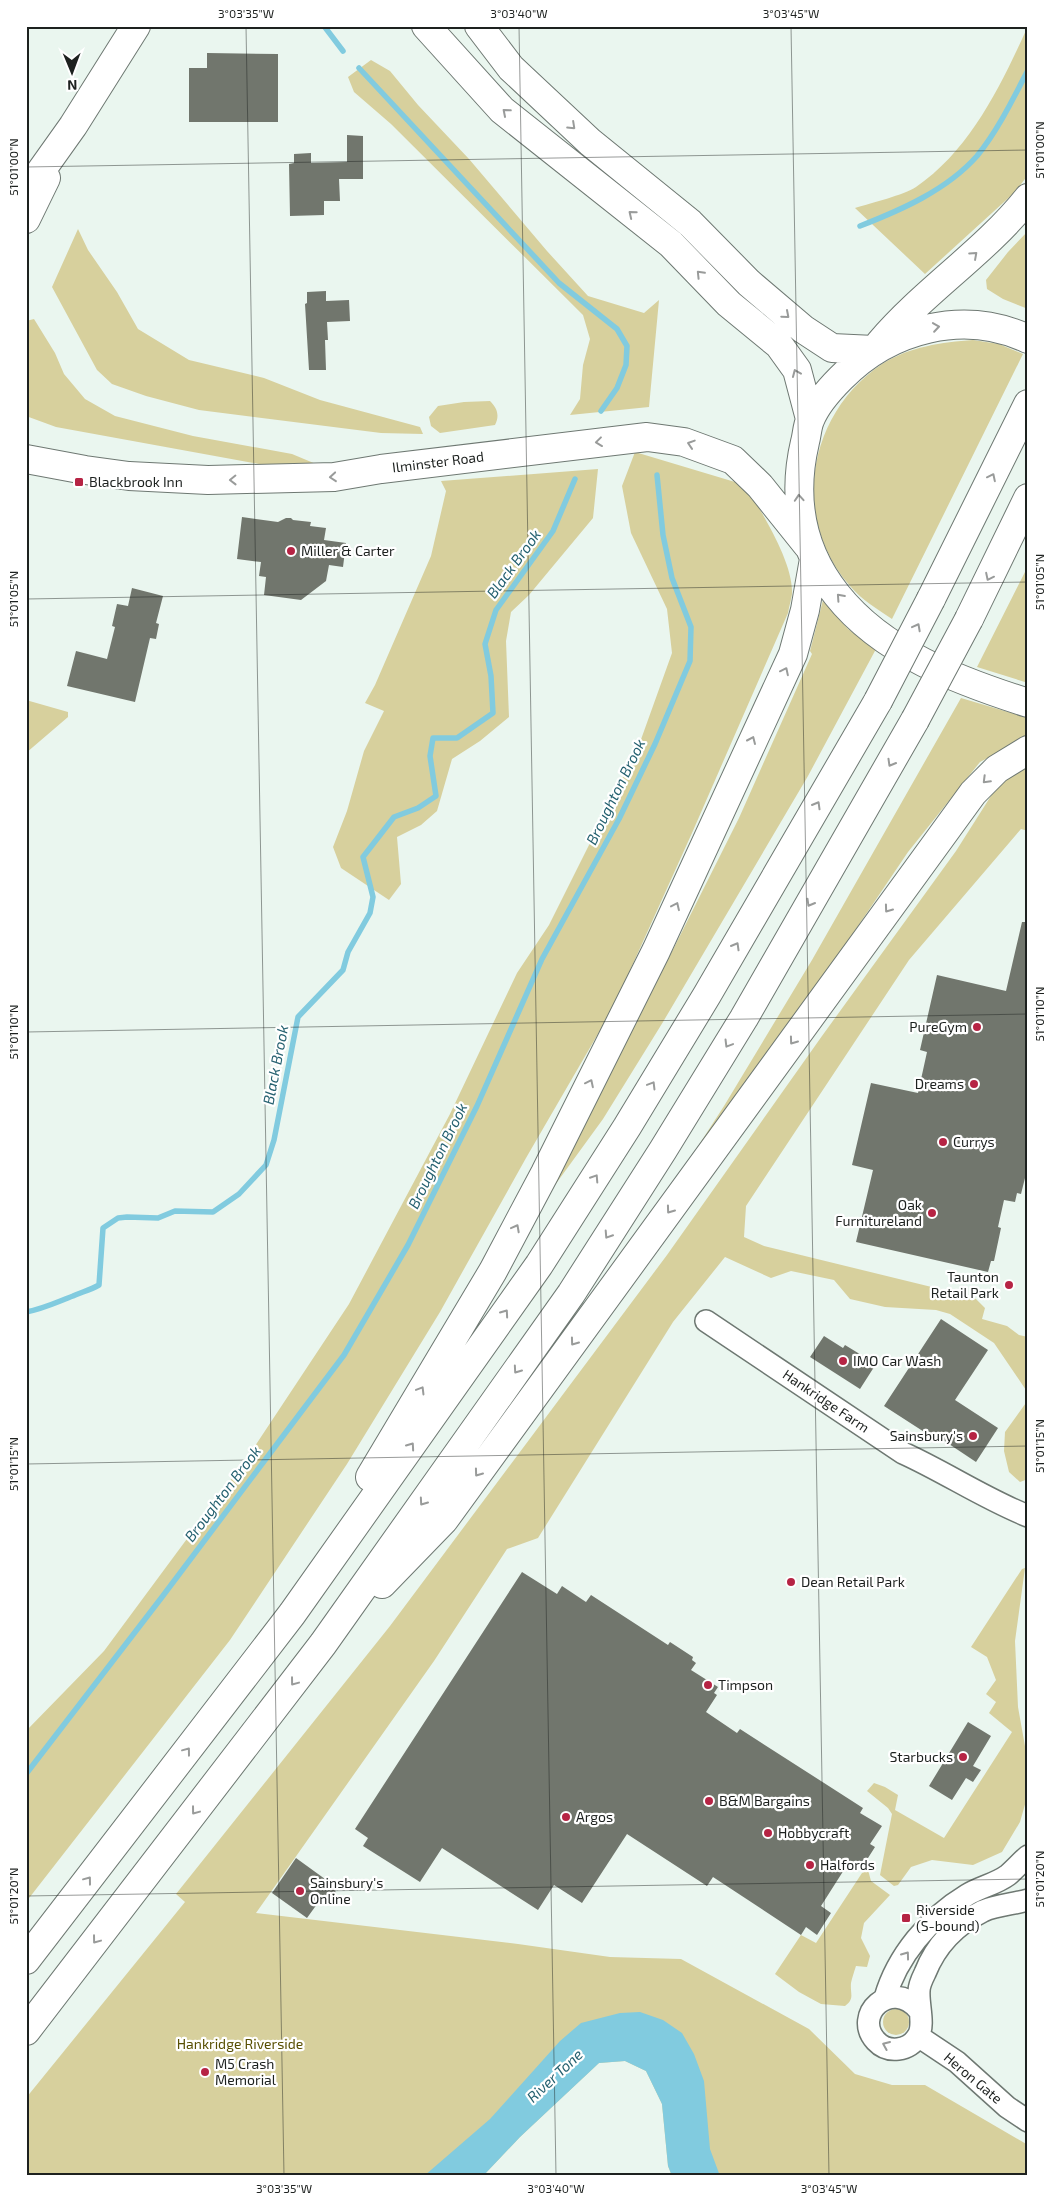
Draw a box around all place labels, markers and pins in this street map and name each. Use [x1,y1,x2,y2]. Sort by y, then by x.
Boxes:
place label: Blackbrook Inn [89,473,183,490]
marker: Blackbrook Inn [73,476,85,488]
place label: Miller & Carter [301,542,395,559]
marker: Miller & Carter [285,545,297,557]
place label: PureGym [909,1018,967,1035]
marker: PureGym [971,1021,983,1033]
place label: Dreams [915,1075,964,1092]
marker: Dreams [968,1078,980,1090]
place label: Currys [953,1133,995,1150]
marker: Currys [937,1136,949,1148]
place label: Oak Furnitureland [835,1196,922,1229]
marker: Oak Furnitureland [926,1207,938,1219]
place label: Taunton Retail Park [931,1268,999,1301]
marker: Taunton Retail Park [1003,1279,1015,1291]
place label: IMO Car Wash [853,1352,941,1369]
marker: IMO Car Wash [837,1355,849,1367]
place label: Sainsbury's [890,1427,963,1444]
marker: Sainsbury's [967,1430,979,1442]
place label: Dean Retail Park [801,1573,905,1590]
marker: Dean Retail Park [785,1576,797,1588]
place label: Timpson [718,1676,773,1693]
marker: Timpson [702,1679,714,1691]
place label: Starbucks [890,1748,953,1765]
marker: Starbucks [957,1751,969,1763]
place label: B&M Bargains [719,1792,810,1809]
marker: B&M Bargains [703,1795,715,1807]
place label: Argos [576,1808,613,1825]
marker: Argos [560,1811,572,1823]
place label: Hobbycraft [778,1824,849,1841]
marker: Hobbycraft [762,1827,774,1839]
place label: Halfords [820,1856,875,1873]
marker: Halfords [804,1859,816,1871]
place label: Sainsbury's Online [310,1874,383,1907]
marker: Sainsbury's Online [294,1885,306,1897]
place label: Riverside (S-bound) [916,1901,980,1934]
marker: Riverside (S-bound) [900,1912,912,1924]
place label: M5 Crash Memorial [215,2055,277,2088]
marker: M5 Crash Memorial [199,2066,211,2078]

